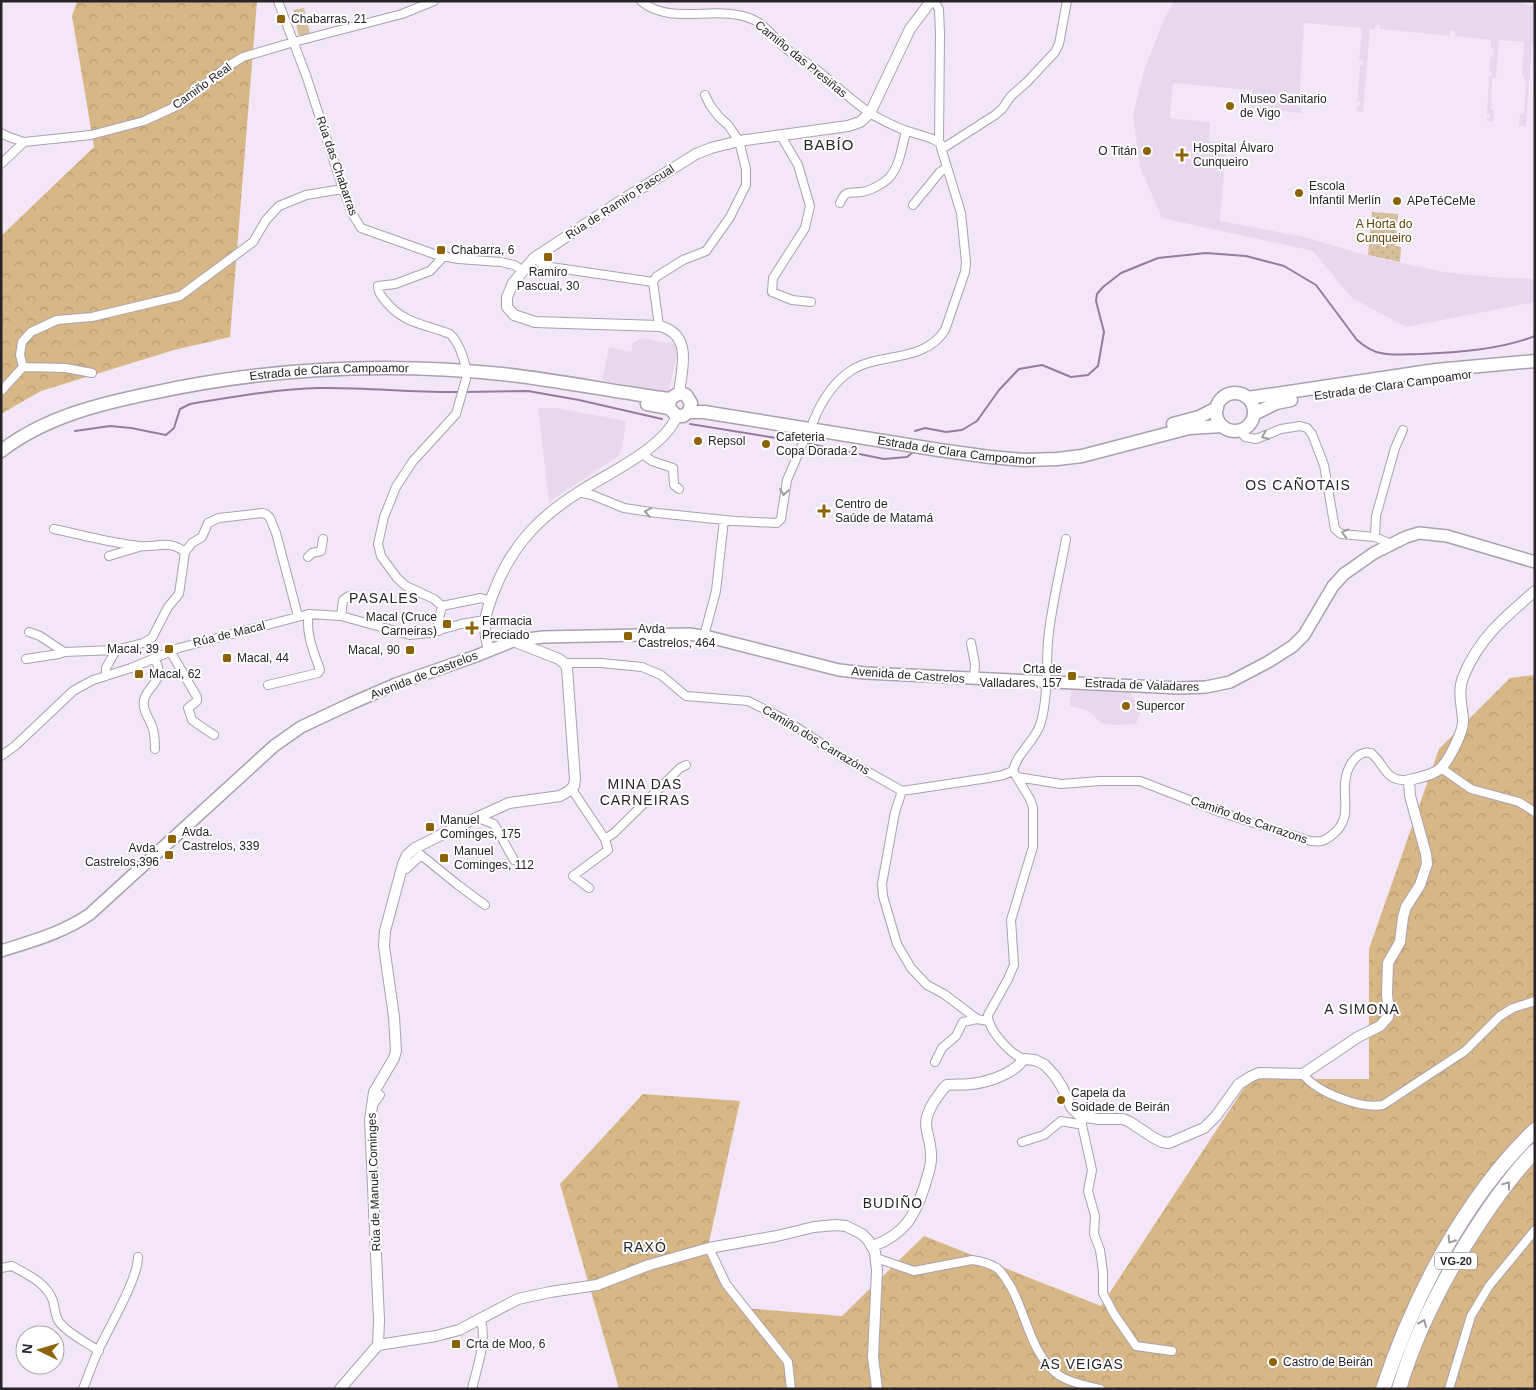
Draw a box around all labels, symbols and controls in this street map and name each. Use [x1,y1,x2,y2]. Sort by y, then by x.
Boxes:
place label: Chabarras, 21 [291,12,367,26]
marker: Chabarras, 21 [275,13,287,25]
street label: Camiño das Presiñas [752,18,850,100]
street label: Camiño Real [170,60,234,112]
place label: Museo Sanitario de Vigo [1240,92,1327,120]
marker: Museo Sanitario de Vigo [1224,100,1236,112]
street label: Rúa das Chabarras [313,115,361,217]
district label: BABÍO [804,136,854,153]
place label: Hospital Álvaro Cunqueiro [1193,140,1274,169]
place label: O Titán [1098,144,1137,158]
marker: O Titán [1141,145,1153,157]
marker: Hospital Álvaro Cunqueiro [1175,148,1189,162]
street label: Rúa de Ramiro Pascual [563,162,677,242]
place label: Escola Infantil Merlín [1309,179,1381,207]
marker: Escola Infantil Merlín [1293,187,1305,199]
place label: APeTéCeMe [1407,194,1476,208]
marker: APeTéCeMe [1391,195,1403,207]
park label: A Horta do Cunqueiro [1356,217,1413,245]
place label: Chabarra, 6 [451,243,515,257]
marker: Chabarra, 6 [435,244,447,256]
marker: Ramiro Pascual, 30 [542,251,554,263]
place label: Ramiro Pascual, 30 [517,265,580,293]
street label: Estrada de Clara Campoamor [249,361,409,383]
street label: Estrada de Clara Campoamor [1313,367,1473,403]
one-way arrow [1261,429,1270,440]
place label: Cafeteria Copa Dorada 2 [776,430,858,458]
street label: Estrada de Clara Campoamor [876,433,1036,467]
place label: Repsol [708,434,745,448]
marker: Repsol [692,435,704,447]
marker: Cafeteria Copa Dorada 2 [760,438,772,450]
district label: OS CAÑOTAIS [1245,477,1351,493]
one-way arrow [780,488,790,496]
place label: Centro de Saúde de Matamá [835,497,933,525]
marker: Centro de Saúde de Matamá [817,504,831,518]
one-way arrow [644,507,653,517]
one-way arrow [1341,528,1349,539]
district label: PASALES [349,590,419,606]
place label: Macal (Cruce Carneiras) [366,610,437,638]
place label: Farmacia Preciado [482,614,532,642]
street label: Rúa de Macal [191,618,267,650]
marker: Macal (Cruce Carneiras) [441,618,453,630]
marker: Farmacia Preciado [466,622,478,634]
place label: Avda Castrelos, 464 [638,622,716,650]
marker: Avda Castrelos, 464 [622,630,634,642]
place label: Macal, 39 [107,642,159,656]
marker: Macal, 39 [163,643,175,655]
place label: Macal, 90 [348,643,400,657]
marker: Macal, 90 [404,644,416,656]
street label: Avenida de Castrelos [368,648,480,702]
place label: Macal, 44 [237,651,289,665]
marker: Macal, 44 [221,652,233,664]
place label: Crta de Valladares, 157 [980,662,1062,690]
street label: Avenida de Castrelos [851,664,965,686]
place label: Macal, 62 [149,667,201,681]
marker: Macal, 62 [133,668,145,680]
marker: Crta de Valladares, 157 [1066,670,1078,682]
street label: Estrada de Valadares [1085,676,1199,694]
place label: Supercor [1136,699,1185,713]
marker: Supercor [1120,700,1132,712]
street label: Camiño dos Carrazóns [760,702,872,778]
district label: MINA DAS CARNEIRAS [600,776,690,808]
street label: Camiño dos Carrazons [1189,793,1309,847]
place label: Manuel Cominges, 175 [440,813,521,841]
marker: Manuel Cominges, 175 [424,821,436,833]
place label: Avda. Castrelos, 339 [182,825,260,853]
marker: Avda. Castrelos, 339 [166,833,178,845]
place label: Avda. Castrelos,396 [85,841,159,869]
place label: Manuel Cominges, 112 [454,844,534,872]
marker: Avda. Castrelos,396 [163,849,175,861]
marker: Manuel Cominges, 112 [438,852,450,864]
district label: A SIMONA [1324,1001,1400,1017]
place label: Capela da Soidade de Beirán [1071,1086,1170,1114]
marker: Capela da Soidade de Beirán [1055,1094,1067,1106]
street label: Rúa de Manuel Cominges [365,1112,383,1252]
one-way arrow [1501,1182,1509,1191]
district label: BUDIÑO [863,1195,923,1211]
one-way arrow [1448,1234,1458,1243]
district label: RAXÓ [623,1239,667,1255]
road number: VG-20 [1435,1252,1477,1270]
one-way arrow [1417,1319,1427,1328]
north arrow [15,1325,65,1375]
place label: Crta de Moo, 6 [466,1337,546,1351]
marker: Crta de Moo, 6 [450,1338,462,1350]
text: N [19,1343,35,1355]
place label: Castro de Beirán [1283,1355,1373,1369]
district label: AS VEIGAS [1040,1356,1124,1372]
marker: Castro de Beirán [1267,1356,1279,1368]

